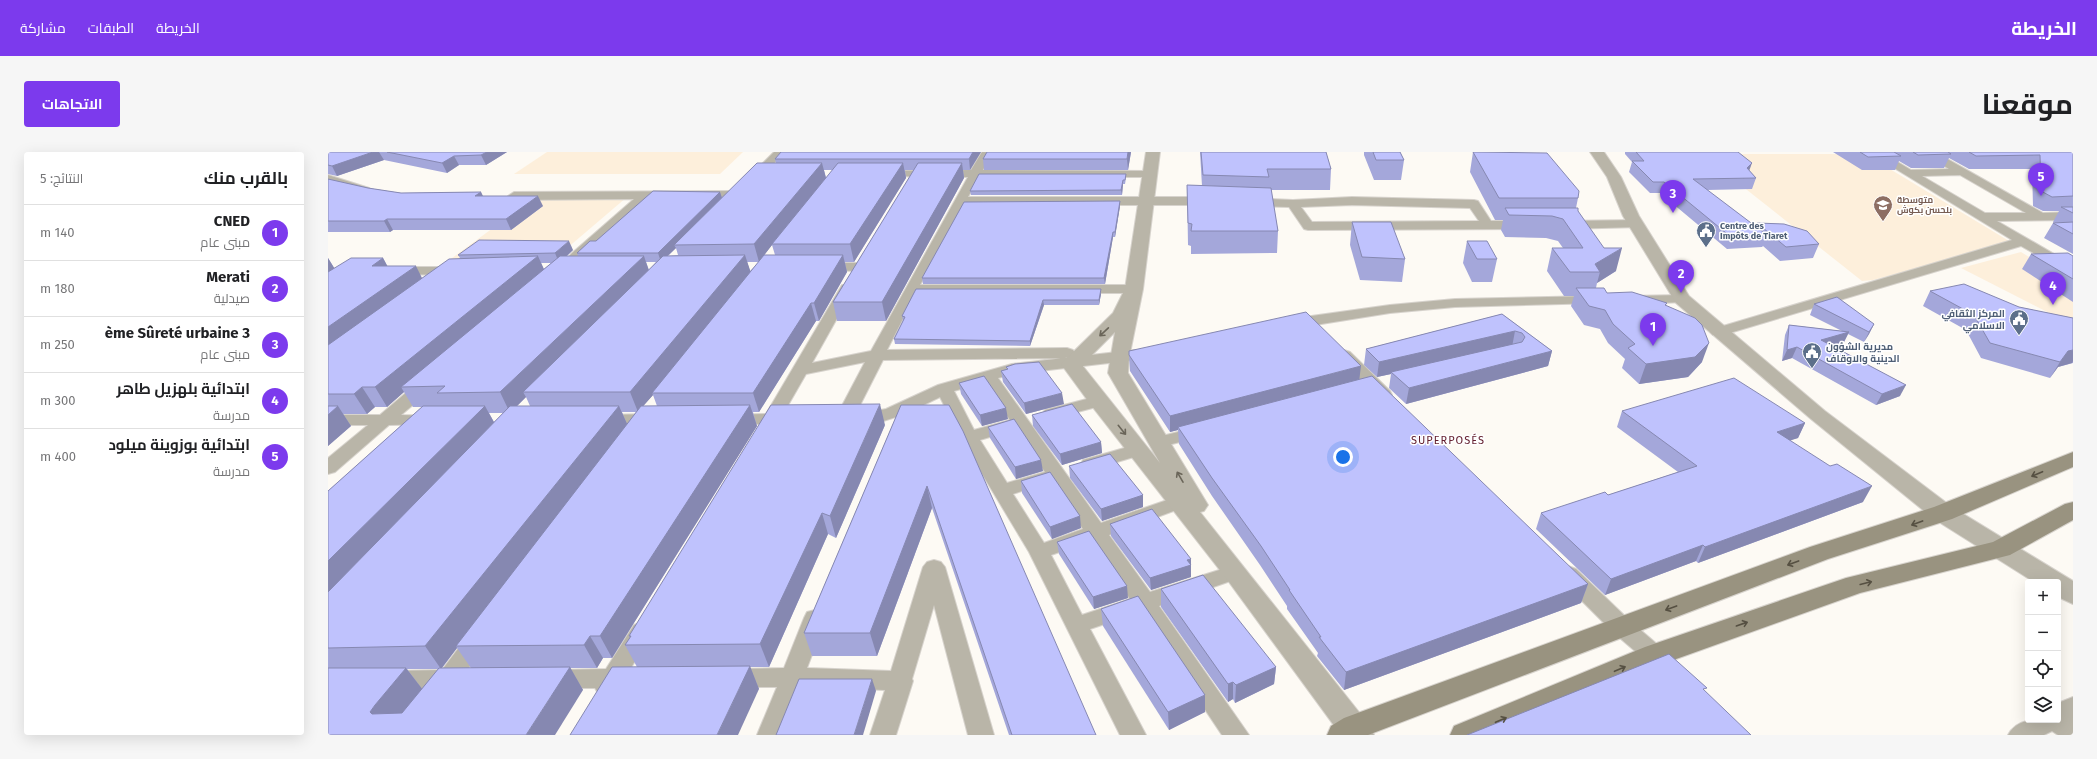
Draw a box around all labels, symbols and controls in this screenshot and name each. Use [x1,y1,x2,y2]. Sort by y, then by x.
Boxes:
text: الخريطة [2011,17,2077,40]
text: مشاركة [20,20,66,37]
text: الطبقات [88,20,134,37]
text: الخريطة [156,20,200,37]
button: الاتجاهات [24,81,120,127]
text: موقعنا [1982,88,2073,121]
pin: 5 [2028,163,2054,196]
text: بالقرب منك [204,168,288,189]
text: النتائج: 5 [40,171,83,186]
pin: 3 [1660,180,1686,213]
school or university icon: متوسطة بلحسن بكوش [1872,194,1894,222]
place label: متوسطة بلحسن بكوش [1897,195,1952,216]
text: CNED [214,212,250,230]
public building icon: Centre des Impôts de Tiaret [1695,220,1717,248]
place label: Centre des Impôts de Tiaret [1720,221,1788,241]
text: 140 m [40,225,74,240]
text: 1 [272,225,278,240]
text: مبنى عام [200,235,250,250]
pin: 2 [1668,260,1694,293]
text: Merati [206,268,250,286]
pin: 4 [2040,272,2066,305]
text: 180 m [40,281,75,296]
text: 2 [272,281,278,296]
text: صيدلية [214,291,250,306]
place label: المركز الثقافي الاسلامي [1942,308,2005,334]
public building icon: المركز الثقافي الاسلامي [2008,308,2030,336]
pin: 1 [1640,313,1666,346]
text: 3 ème Sûreté urbaine [105,324,250,342]
one-way arrow [1099,327,1109,336]
text: 250 m [40,337,75,352]
text: 3 [272,337,278,352]
public building icon: مديرية الشؤون الدينية والاوقاف [1801,341,1823,369]
place label: مديرية الشؤون الدينية والاوقاف [1826,341,1900,365]
text: مبنى عام [200,347,250,362]
text: ابتدائية بلهزيل طاهر [117,380,250,398]
text: 300 m [40,393,76,408]
text: 4 [271,393,279,408]
text: مدرسة [213,408,250,423]
one-way arrow [1117,425,1126,435]
district label: SUPERPOSÉS [1411,433,1485,447]
text: ابتدائية بوزوينة ميلود [108,436,250,454]
your location [1333,447,1353,467]
text: 400 m [40,449,76,464]
text: 5 [272,449,278,464]
text: مدرسة [213,464,250,479]
one-way arrow [2031,470,2043,478]
one-way arrow [1176,471,1184,483]
one-way arrow [1911,519,1923,527]
one-way arrow [1787,559,1799,567]
one-way arrow [1859,578,1872,586]
map controls [2025,579,2061,723]
button: + [2025,579,2061,615]
one-way arrow [1666,605,1678,613]
button: − [2025,615,2061,651]
one-way arrow [1736,620,1748,628]
button: locate [2025,651,2061,687]
one-way arrow [1614,665,1626,672]
button: layers [2025,687,2061,723]
one-way arrow [1494,716,1506,723]

